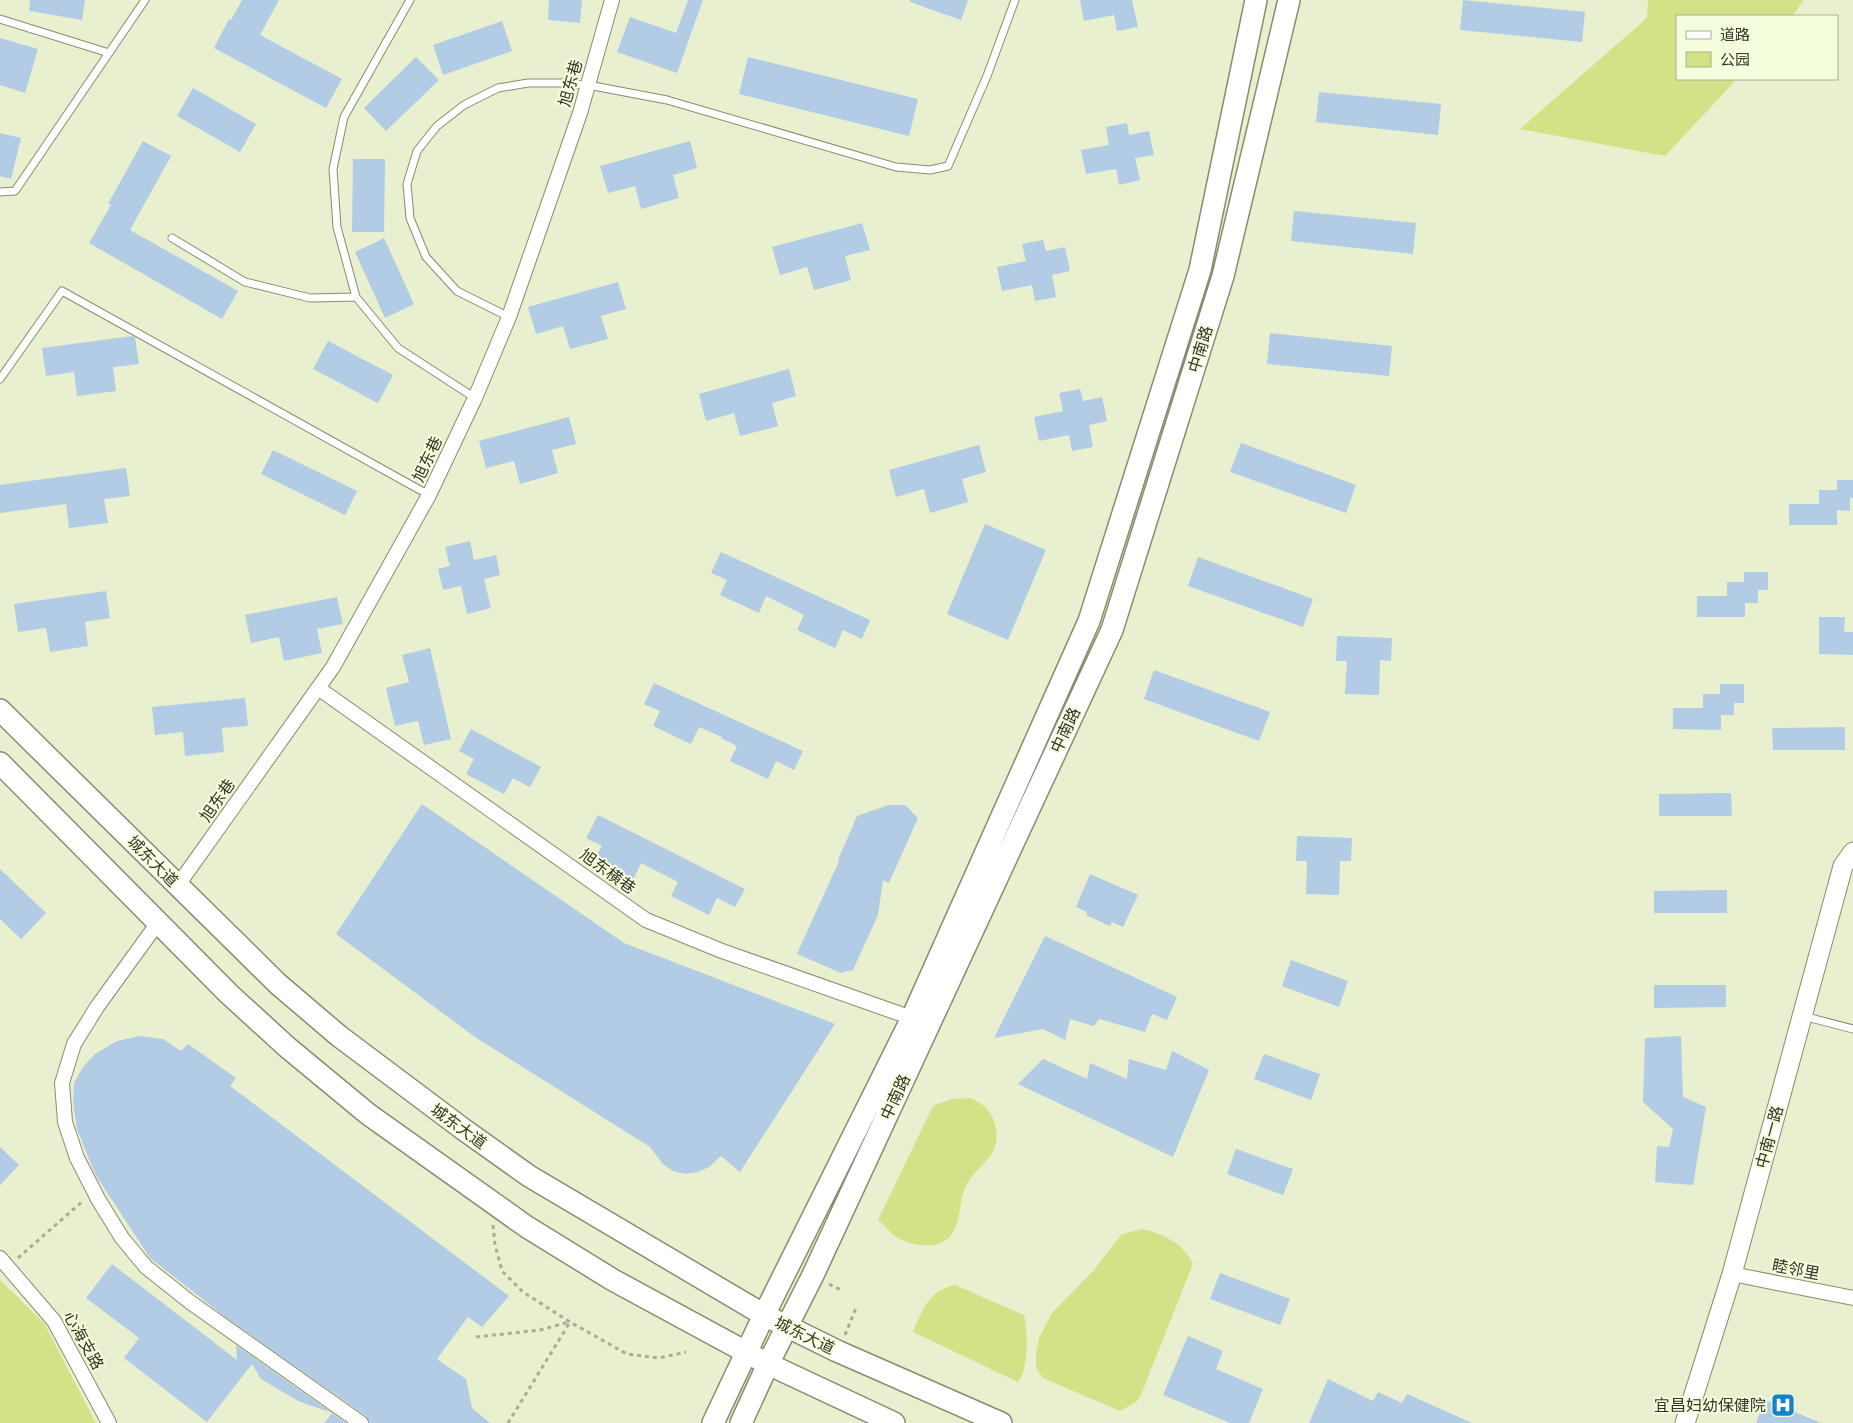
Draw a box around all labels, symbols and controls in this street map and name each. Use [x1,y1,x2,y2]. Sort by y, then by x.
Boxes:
legend [1676,15,1838,80]
text: 道路 [1720,26,1750,44]
text: 公园 [1720,51,1750,69]
street label: 旭东巷 [555,57,586,109]
street label: 中南路 [1184,323,1217,375]
street label: 旭东巷 [409,433,446,485]
street label: 中南路 [1047,704,1084,756]
street label: 旭东巷 [196,775,239,825]
street label: 城东大道 [123,832,182,891]
street label: 旭东横巷 [576,845,639,898]
street label: 中南路 [877,1071,914,1123]
street label: 城东大道 [427,1100,490,1153]
street label: 中南一路 [1752,1104,1787,1171]
street label: 睦邻里 [1771,1256,1821,1283]
street label: 心海支路 [60,1308,107,1373]
street label: 城东大道 [772,1313,838,1358]
hospital icon: 宜昌妇幼保健院 [1770,1392,1796,1418]
place label: 宜昌妇幼保健院 [1654,1396,1766,1415]

